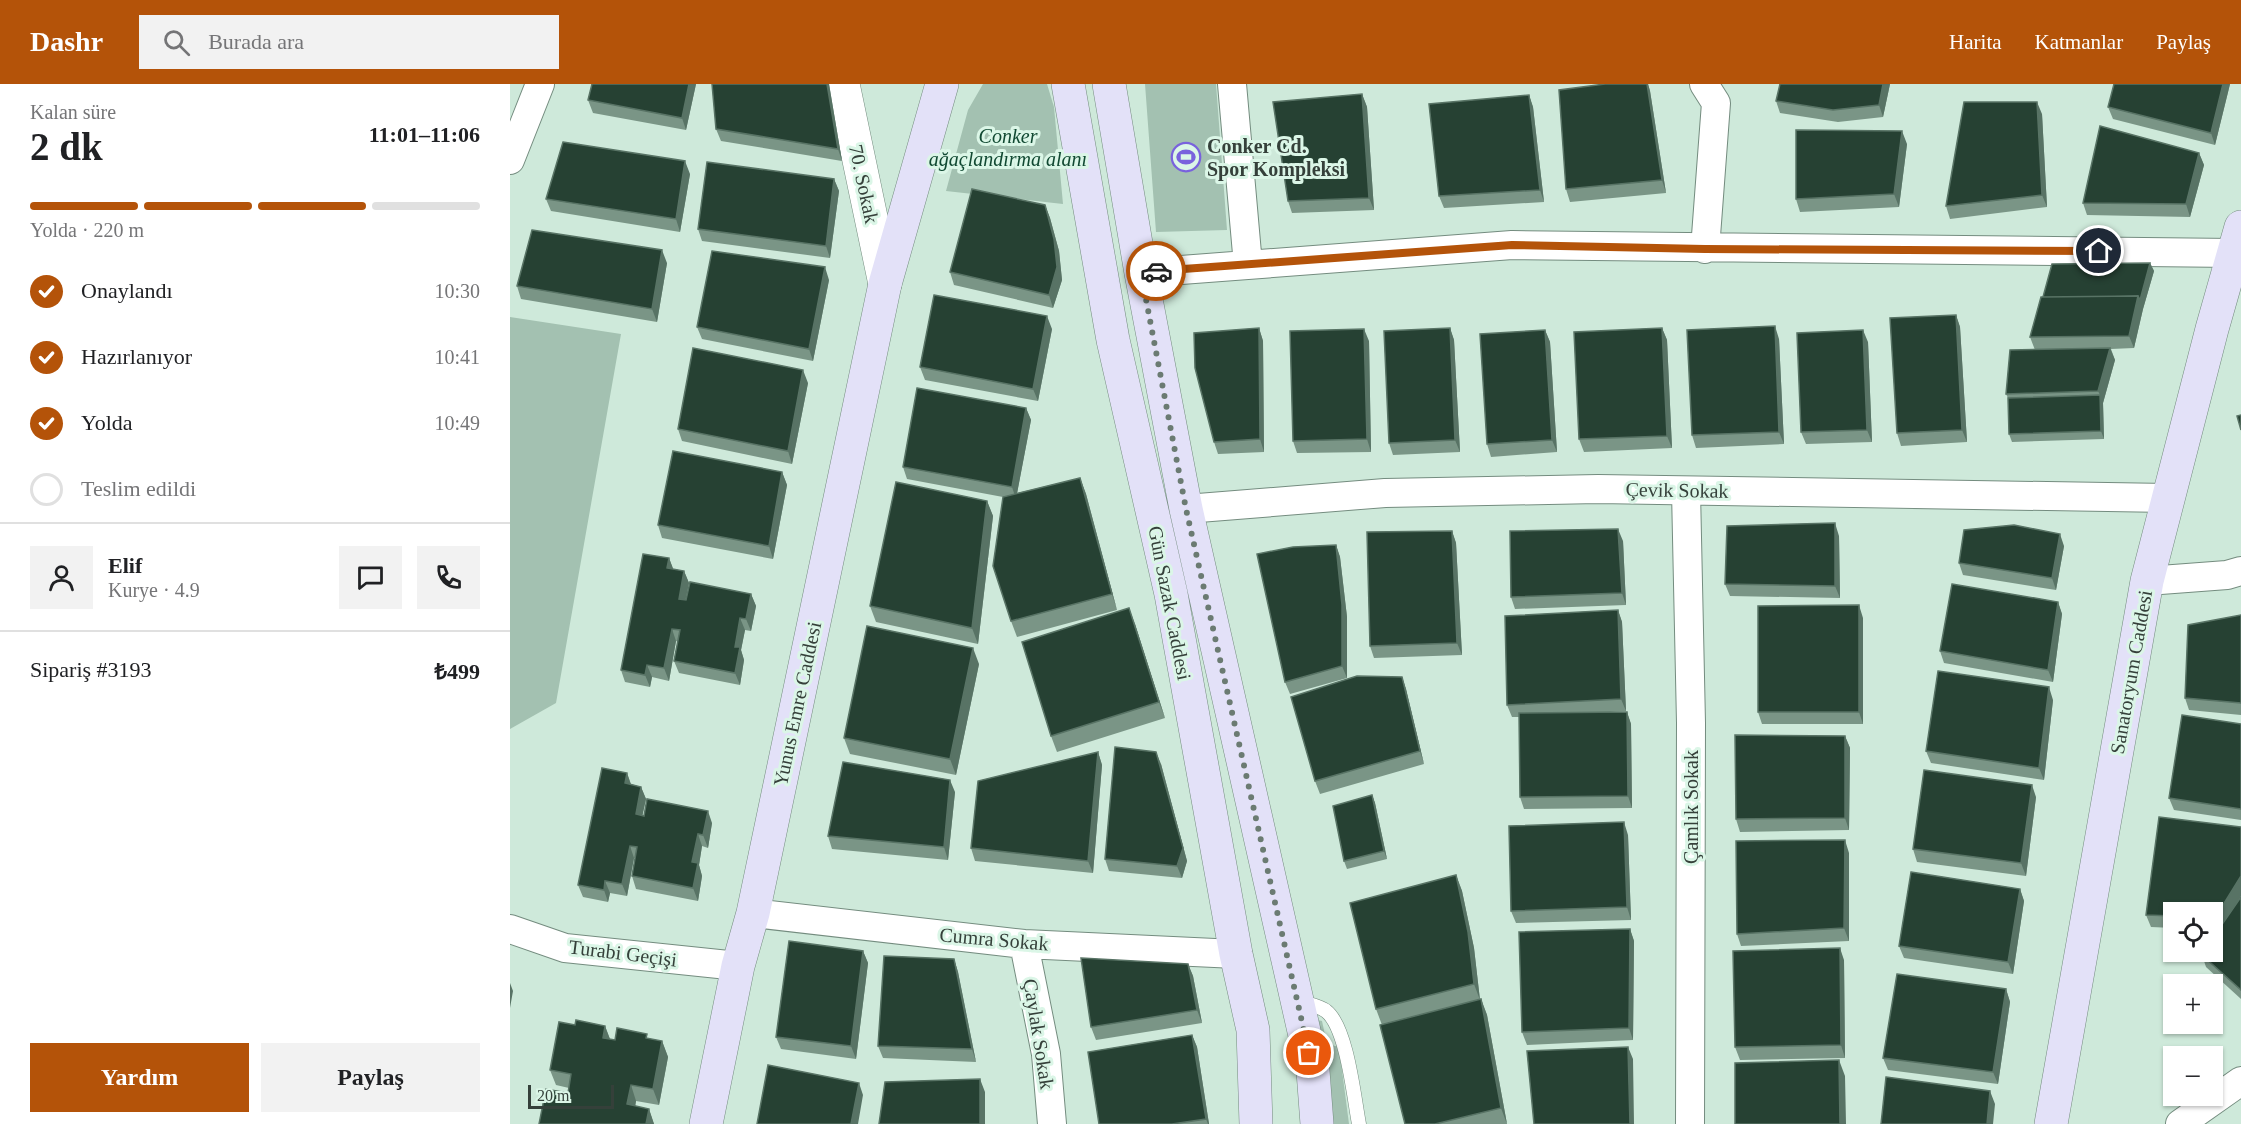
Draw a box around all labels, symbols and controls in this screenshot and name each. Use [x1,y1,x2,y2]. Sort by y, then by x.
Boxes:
search box [139,15,559,69]
text: Dashr [30,26,103,57]
icon: search [160,26,193,59]
text: Burada ara [208,29,304,54]
text: Harita [1949,30,2002,54]
text: Katmanlar [2035,30,2123,54]
text: Paylaş [2156,30,2211,54]
text: Kalan süre [30,101,116,123]
text: 11:01–11:06 [369,122,480,147]
text: 2 dk [30,125,103,168]
park label: Conker ağaçlandırma alanı [929,125,1087,171]
place label: Conker Cd. Spor Kompleksi [1207,135,1345,181]
sports icon: Conker Cd. Spor Kompleksi [1170,141,1202,173]
street label: 70. Sokak [845,143,883,225]
text: Yolda · 220 m [30,219,144,241]
pin [2073,225,2124,276]
icon: home [2082,234,2115,267]
courier [1126,241,1186,301]
icon: car [1140,255,1173,288]
icon: check [30,275,63,308]
text: Onaylandı [81,278,173,303]
text: 10:30 [434,280,480,302]
icon: check [30,341,63,374]
text: Hazırlanıyor [81,344,192,369]
text: 10:41 [434,346,480,368]
icon: check [30,407,63,440]
text: Yolda [81,410,133,435]
text: 10:49 [434,412,480,434]
text: Teslim edildi [81,476,196,501]
street label: Çevik Sokak [1625,478,1729,503]
street label: Gün Sazak Caddesi [1144,524,1196,682]
button: person [30,546,93,609]
button: chat [339,546,402,609]
button: phone [417,546,480,609]
text: Elif [108,553,142,578]
text: Kurye · 4.9 [108,579,200,601]
street label: Sanatoryum Caddesi [2106,588,2157,756]
street label: Yunus Emre Caddesi [769,619,825,788]
text: Sipariş #3193 [30,657,152,682]
text: ₺499 [434,659,480,684]
street label: Çamlık Sokak [1680,750,1703,864]
map controls [2163,902,2223,1106]
button: locate [2163,902,2223,962]
street label: Cumra Sokak [939,923,1049,955]
street label: Turabi Geçişi [568,935,679,972]
button: + [2163,974,2223,1034]
street label: Çaylak Sokak [1018,977,1059,1091]
pin [1283,1027,1334,1078]
icon: bag [1292,1036,1325,1069]
button: Yardım [30,1043,249,1112]
button: Paylaş [261,1043,480,1112]
button: − [2163,1046,2223,1106]
scale bar [528,1082,614,1110]
text: 20 m [537,1087,569,1104]

